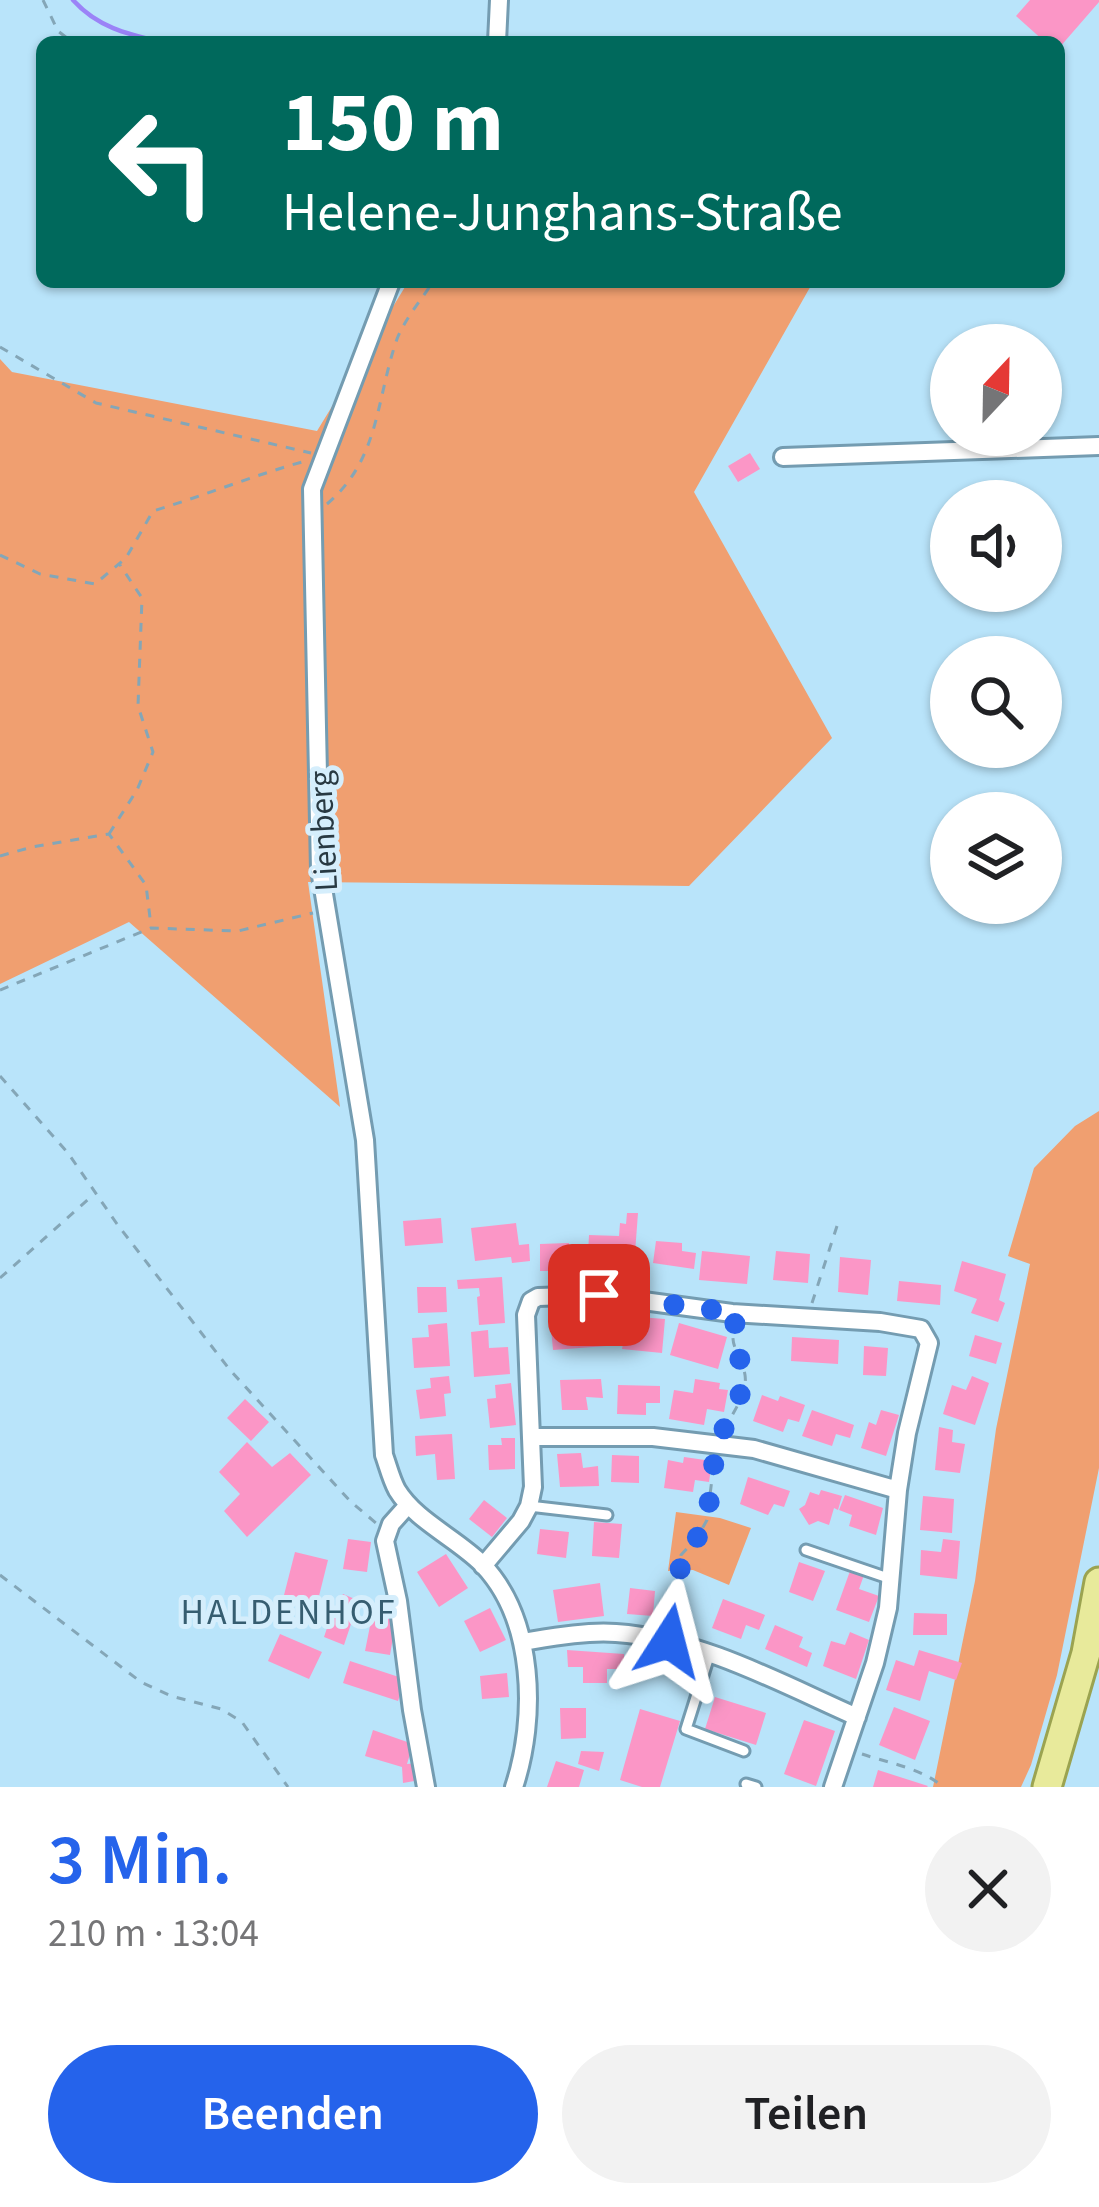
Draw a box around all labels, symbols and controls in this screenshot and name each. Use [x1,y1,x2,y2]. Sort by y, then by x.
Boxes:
text: 150 m [282,64,504,184]
icon: left [84,84,240,240]
text: Helene-Junghans-Straße [282,175,843,252]
north arrow [930,324,1062,456]
map controls [930,324,1062,924]
button: sound [930,480,1062,612]
button: search [930,636,1062,768]
street label: Lienberg [297,769,350,893]
button: layers [930,792,1062,924]
pin [548,1244,650,1346]
icon: arrive [566,1262,632,1328]
position arrow [606,1578,732,1704]
district label: HALDENHOF [180,1587,398,1638]
text: 3 Min. [48,1809,232,1912]
button: close [925,1826,1051,1952]
text: 210 m · 13:04 [48,1906,259,1962]
button: Beenden [48,2045,538,2183]
button: Teilen [562,2045,1051,2183]

